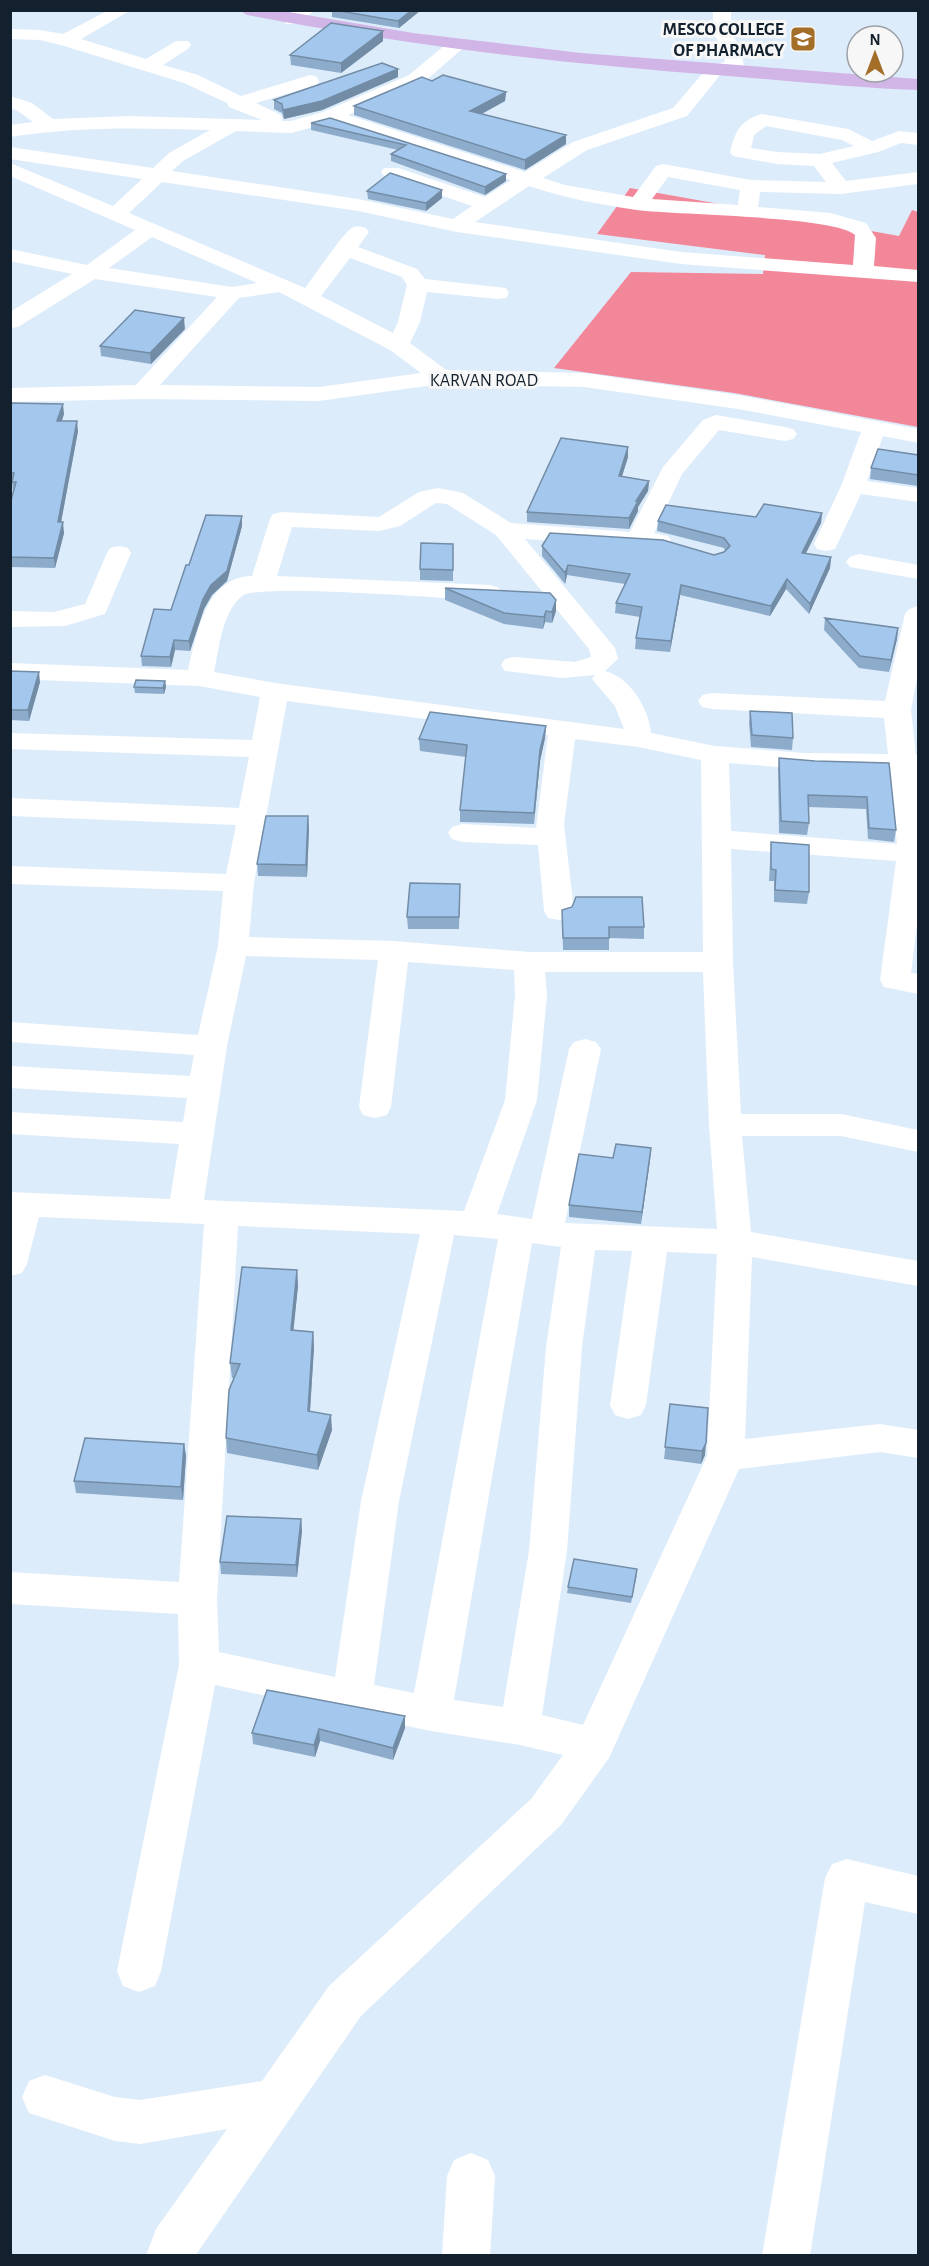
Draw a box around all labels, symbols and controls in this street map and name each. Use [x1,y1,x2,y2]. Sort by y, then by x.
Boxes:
place label: MESCO COLLEGE OF PHARMACY [663,21,785,60]
school or university icon: MESCO COLLEGE OF PHARMACY [788,24,818,54]
north arrow [845,24,905,84]
text: N [869,32,881,48]
street label: KARVAN ROAD [430,372,538,390]

